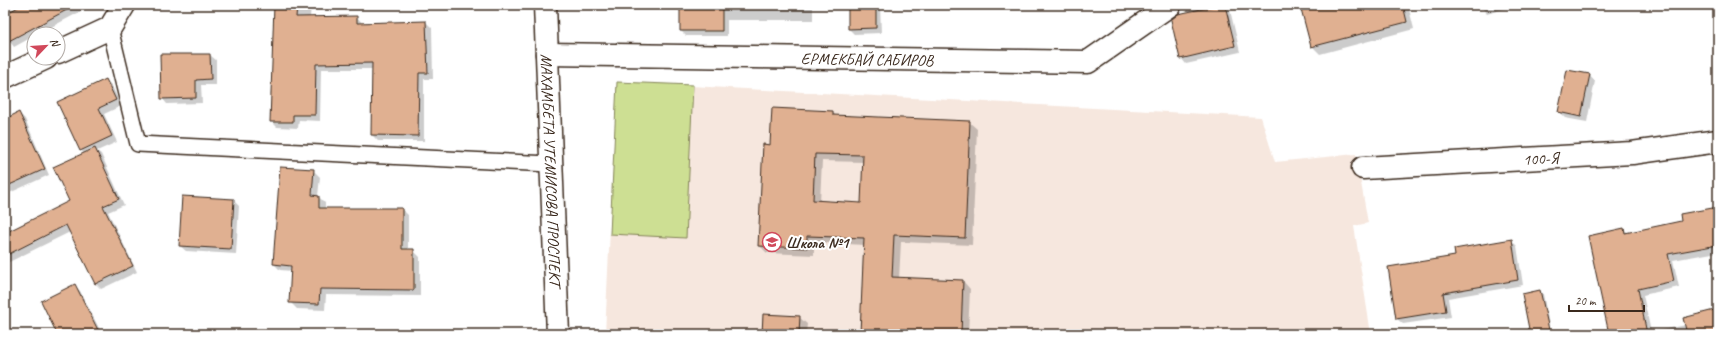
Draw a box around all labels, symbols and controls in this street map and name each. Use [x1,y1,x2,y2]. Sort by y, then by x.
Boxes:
north arrow [26,26,66,66]
text: N [47,36,64,50]
street label: ЕРМЕКБАЙ САБИРОВ [801,49,935,71]
street label: МАХАМБЕТА УТЕМИСОВА ПРОСПЕКТ [536,53,565,291]
street label: 100-Я [1522,148,1561,170]
school or university icon: Школа №1 [761,231,783,253]
place label: Школа №1 [786,233,850,253]
scale bar [1569,287,1644,313]
text: 20 m [1575,293,1597,309]

